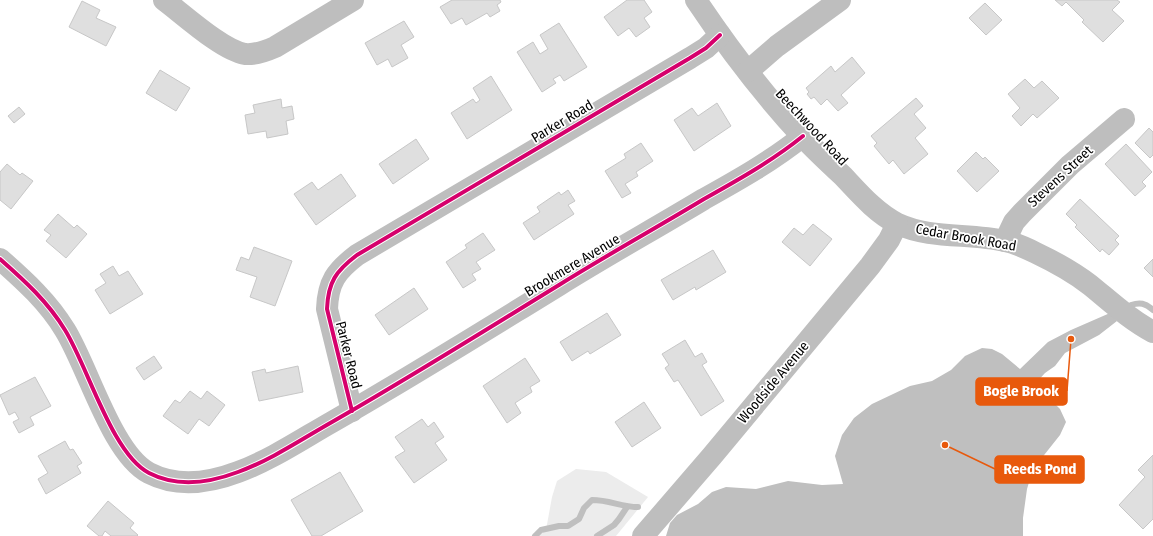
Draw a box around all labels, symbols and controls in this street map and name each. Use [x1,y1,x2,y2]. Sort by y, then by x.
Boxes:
street label: Beechwood Road [772,85,851,169]
street label: Parker Road [528,96,596,146]
street label: Stevens Street [1024,142,1097,211]
street label: Cedar Brook Road [914,220,1018,255]
street label: Brookmere Avenue [522,230,623,300]
street label: Parker Road [332,320,365,391]
street label: Woodside Avenue [734,338,813,427]
callout: Bogle Brook [976,378,1067,405]
text: Bogle Brook [983,382,1059,400]
callout: Reeds Pond [995,456,1084,483]
text: Reeds Pond [1003,460,1077,478]

